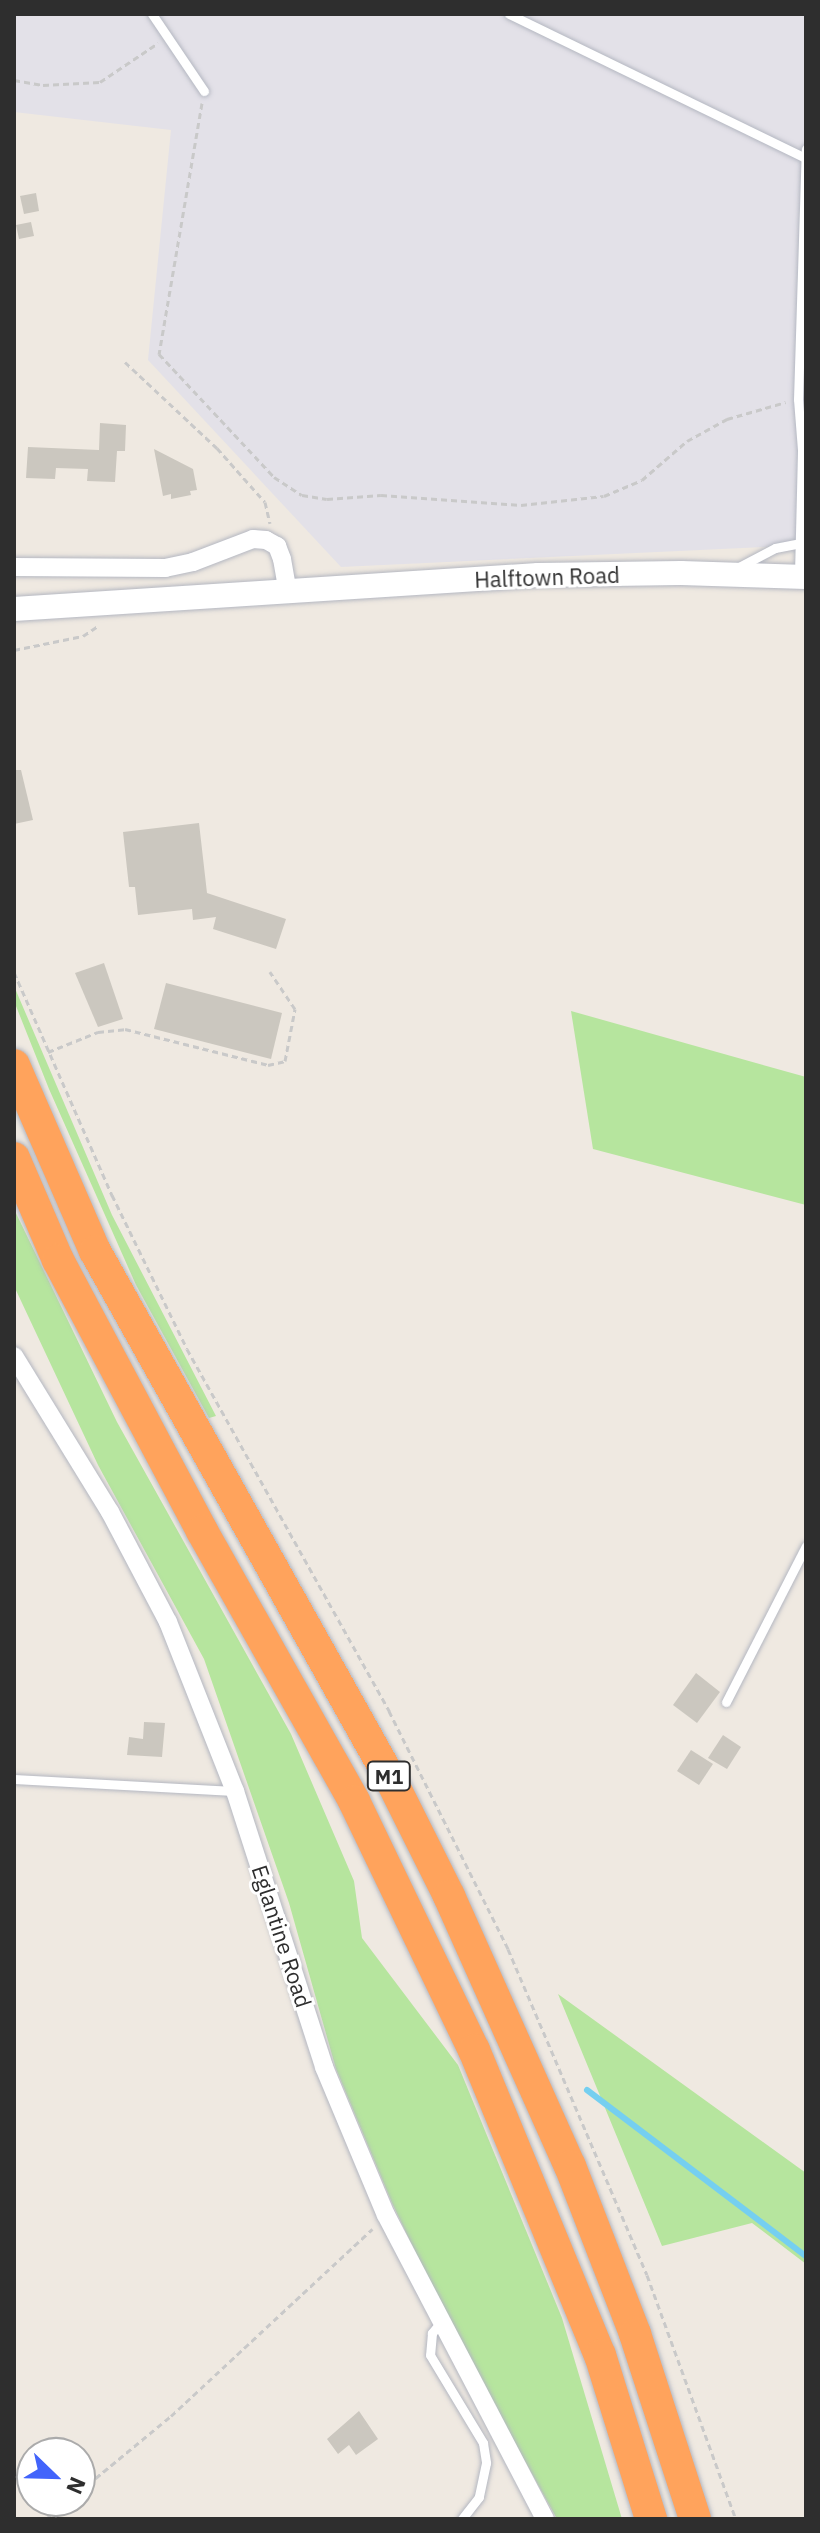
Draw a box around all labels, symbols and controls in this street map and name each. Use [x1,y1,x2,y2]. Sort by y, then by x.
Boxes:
street label: Halftown Road [474,561,620,593]
road number: M1 [365,1760,413,1792]
street label: Eglantine Road [247,1861,317,2011]
north arrow [16,2437,96,2517]
text: N [60,2473,93,2499]

